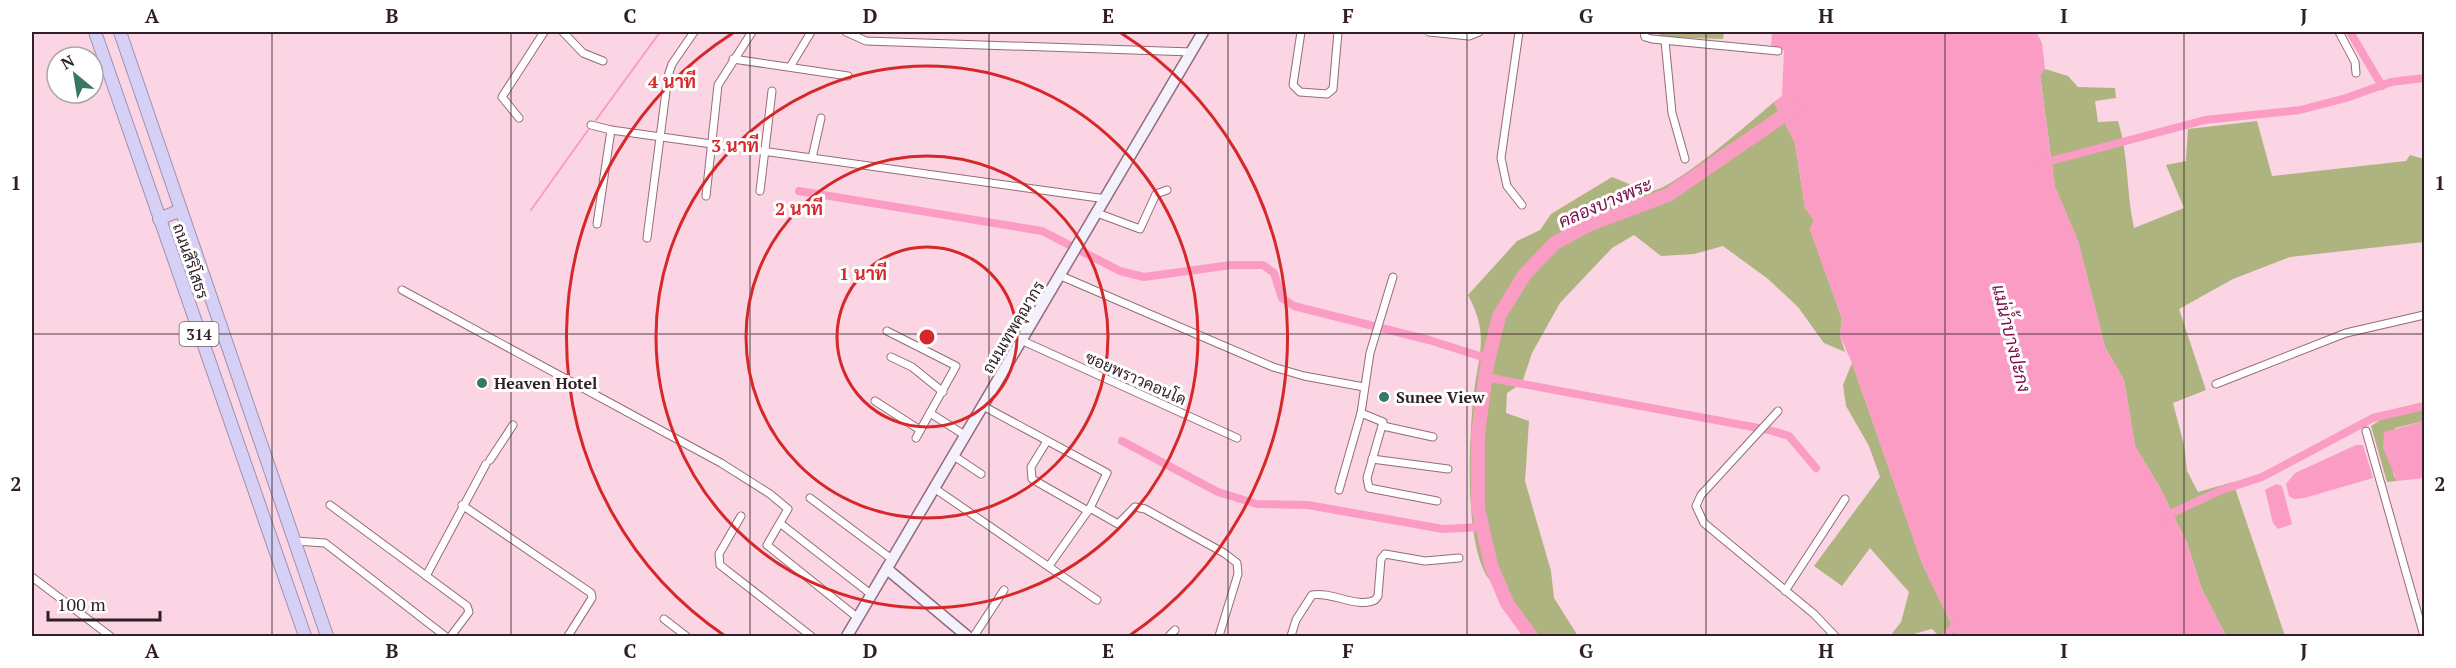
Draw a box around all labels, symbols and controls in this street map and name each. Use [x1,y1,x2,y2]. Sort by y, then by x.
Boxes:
text: A [145,2,160,29]
text: B [386,2,399,29]
text: C [623,2,637,29]
text: D [863,2,877,29]
text: E [1102,2,1114,29]
text: F [1342,2,1354,29]
text: G [1579,2,1593,29]
text: H [1818,2,1834,29]
text: I [2060,2,2068,29]
text: J [2300,2,2308,29]
north arrow [45,45,105,105]
text: N [57,49,78,75]
text: 4 นาที [648,69,696,93]
text: 3 นาที [711,133,759,157]
text: 1 [10,169,22,196]
text: 1 [2434,169,2446,196]
water label: คลองบางพระ [1554,171,1656,233]
text: 2 นาที [775,196,823,220]
street label: ถนนสิริโสธร [168,220,214,302]
text: 1 นาที [839,261,887,285]
street label: ถนนเทพคุณากร [977,276,1050,378]
water label: แม่น้ำบางปะกง [1987,281,2040,394]
road number: 314 [180,322,218,346]
centre of rings [917,327,937,347]
street label: ซอยพราวคอนโด [1082,346,1190,410]
place label: Heaven Hotel [494,372,597,394]
marker: Heaven Hotel [475,376,489,390]
place label: Sunee View [1396,386,1485,408]
marker: Sunee View [1377,390,1391,404]
text: 2 [10,470,22,497]
text: 2 [2434,470,2446,497]
scale bar [48,584,160,622]
text: 100 m [57,592,106,616]
text: A [145,637,160,664]
text: B [386,637,399,664]
text: C [623,637,637,664]
text: D [863,637,877,664]
text: E [1102,637,1114,664]
text: F [1342,637,1354,664]
text: G [1579,637,1593,664]
text: H [1818,637,1834,664]
text: I [2060,637,2068,664]
text: J [2300,637,2308,664]

